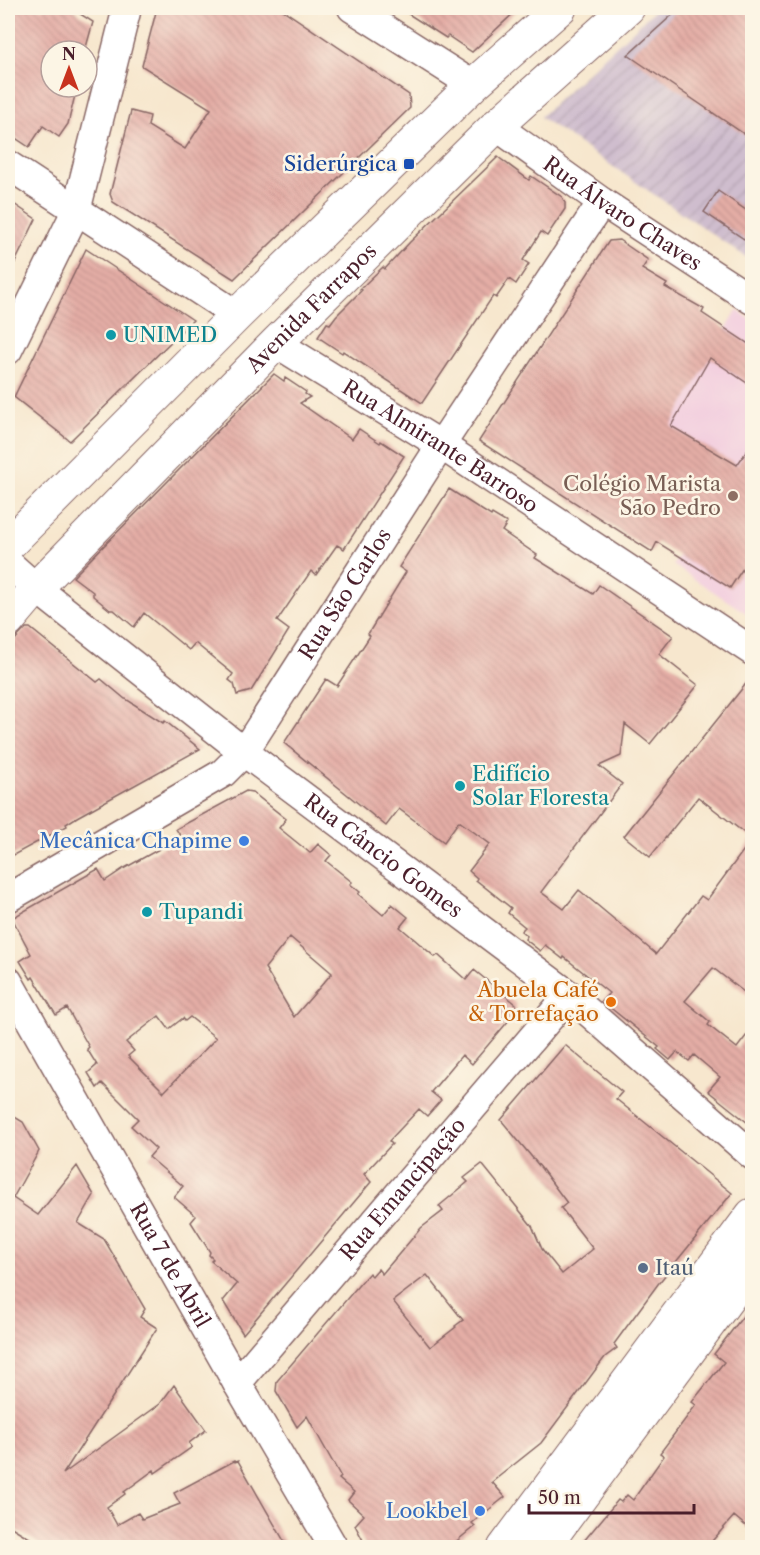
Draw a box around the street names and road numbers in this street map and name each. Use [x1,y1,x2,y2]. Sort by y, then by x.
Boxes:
street label: Rua Álvaro Chaves [539,151,707,276]
street label: Avenida Farrapos [240,238,382,378]
street label: Rua Almirante Barroso [338,374,543,518]
street label: Rua São Carlos [294,523,396,664]
street label: Rua Câncio Gomes [299,788,467,923]
street label: Rua Emancipação [335,1113,470,1265]
street label: Rua 7 de Abril [125,1198,216,1332]

